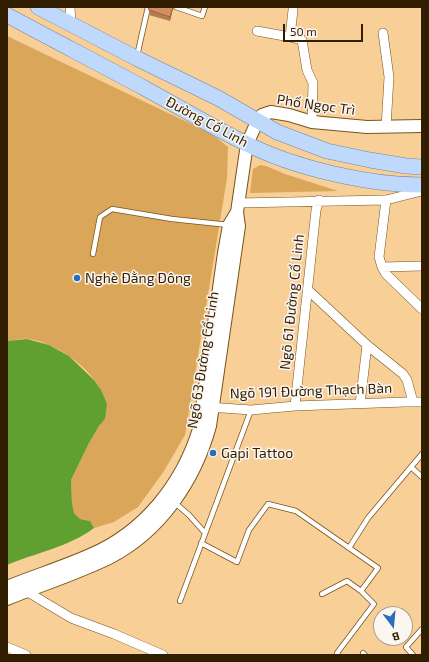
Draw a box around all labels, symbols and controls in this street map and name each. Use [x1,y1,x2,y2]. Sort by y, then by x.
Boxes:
scale bar [285,16,365,42]
text: 50 m [290,24,317,38]
street label: Phố Ngọc Trì [276,91,356,119]
street label: Đường Cổ Linh [163,93,251,151]
street label: Ngõ 61 Đường Cổ Linh [277,233,307,371]
place label: Nghè Đằng Đông [85,270,191,286]
marker: Nghè Đằng Đông [72,273,82,283]
street label: Ngõ 63 Đường Cổ Linh [184,290,222,430]
street label: Ngõ 191 Đường Thạch Bàn [230,380,392,402]
place label: Gapi Tattoo [221,445,293,461]
marker: Gapi Tattoo [208,448,218,458]
north arrow [373,606,413,646]
text: B [391,630,401,644]

